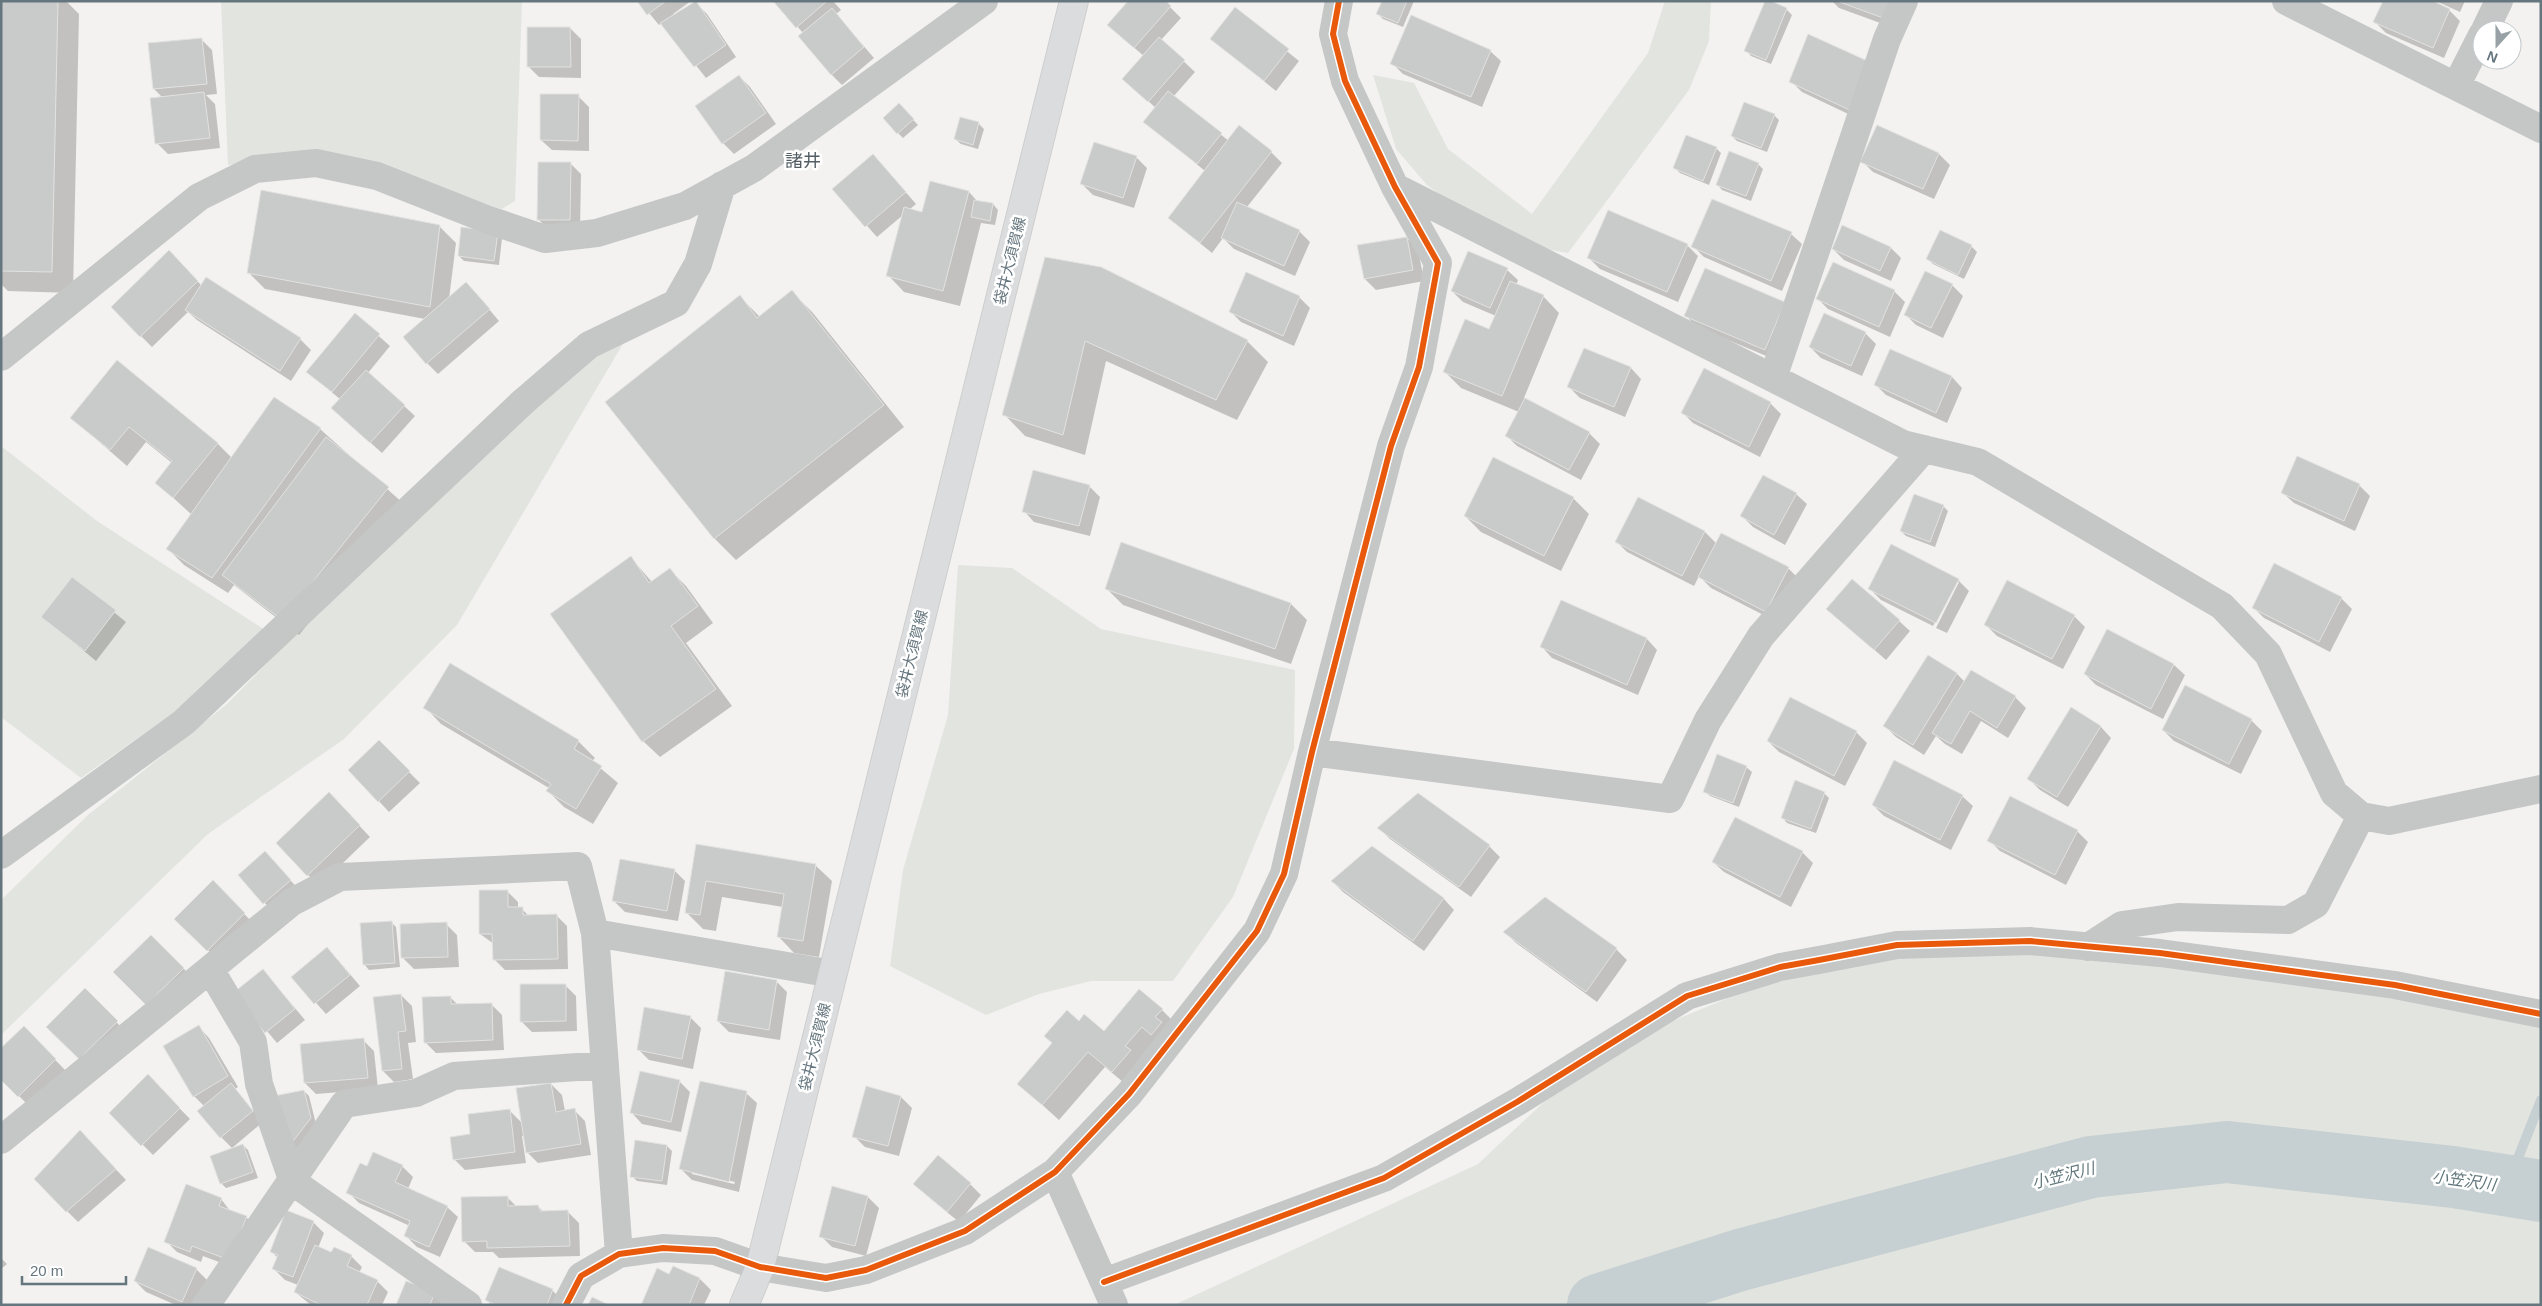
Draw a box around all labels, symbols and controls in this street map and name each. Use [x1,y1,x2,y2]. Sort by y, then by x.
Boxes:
north arrow [2472,20,2522,70]
text: N [2485,48,2500,66]
district label: 諸井 [785,151,821,171]
street label: 袋井大須賀線 [990,215,1029,307]
street label: 袋井大須賀線 [892,608,931,700]
street label: 袋井大須賀線 [795,1001,834,1093]
water label: 小笠沢川 [2030,1159,2098,1191]
water label: 小笠沢川 [2431,1168,2499,1194]
scale bar [22,1254,126,1286]
text: 20 m [30,1262,63,1279]

